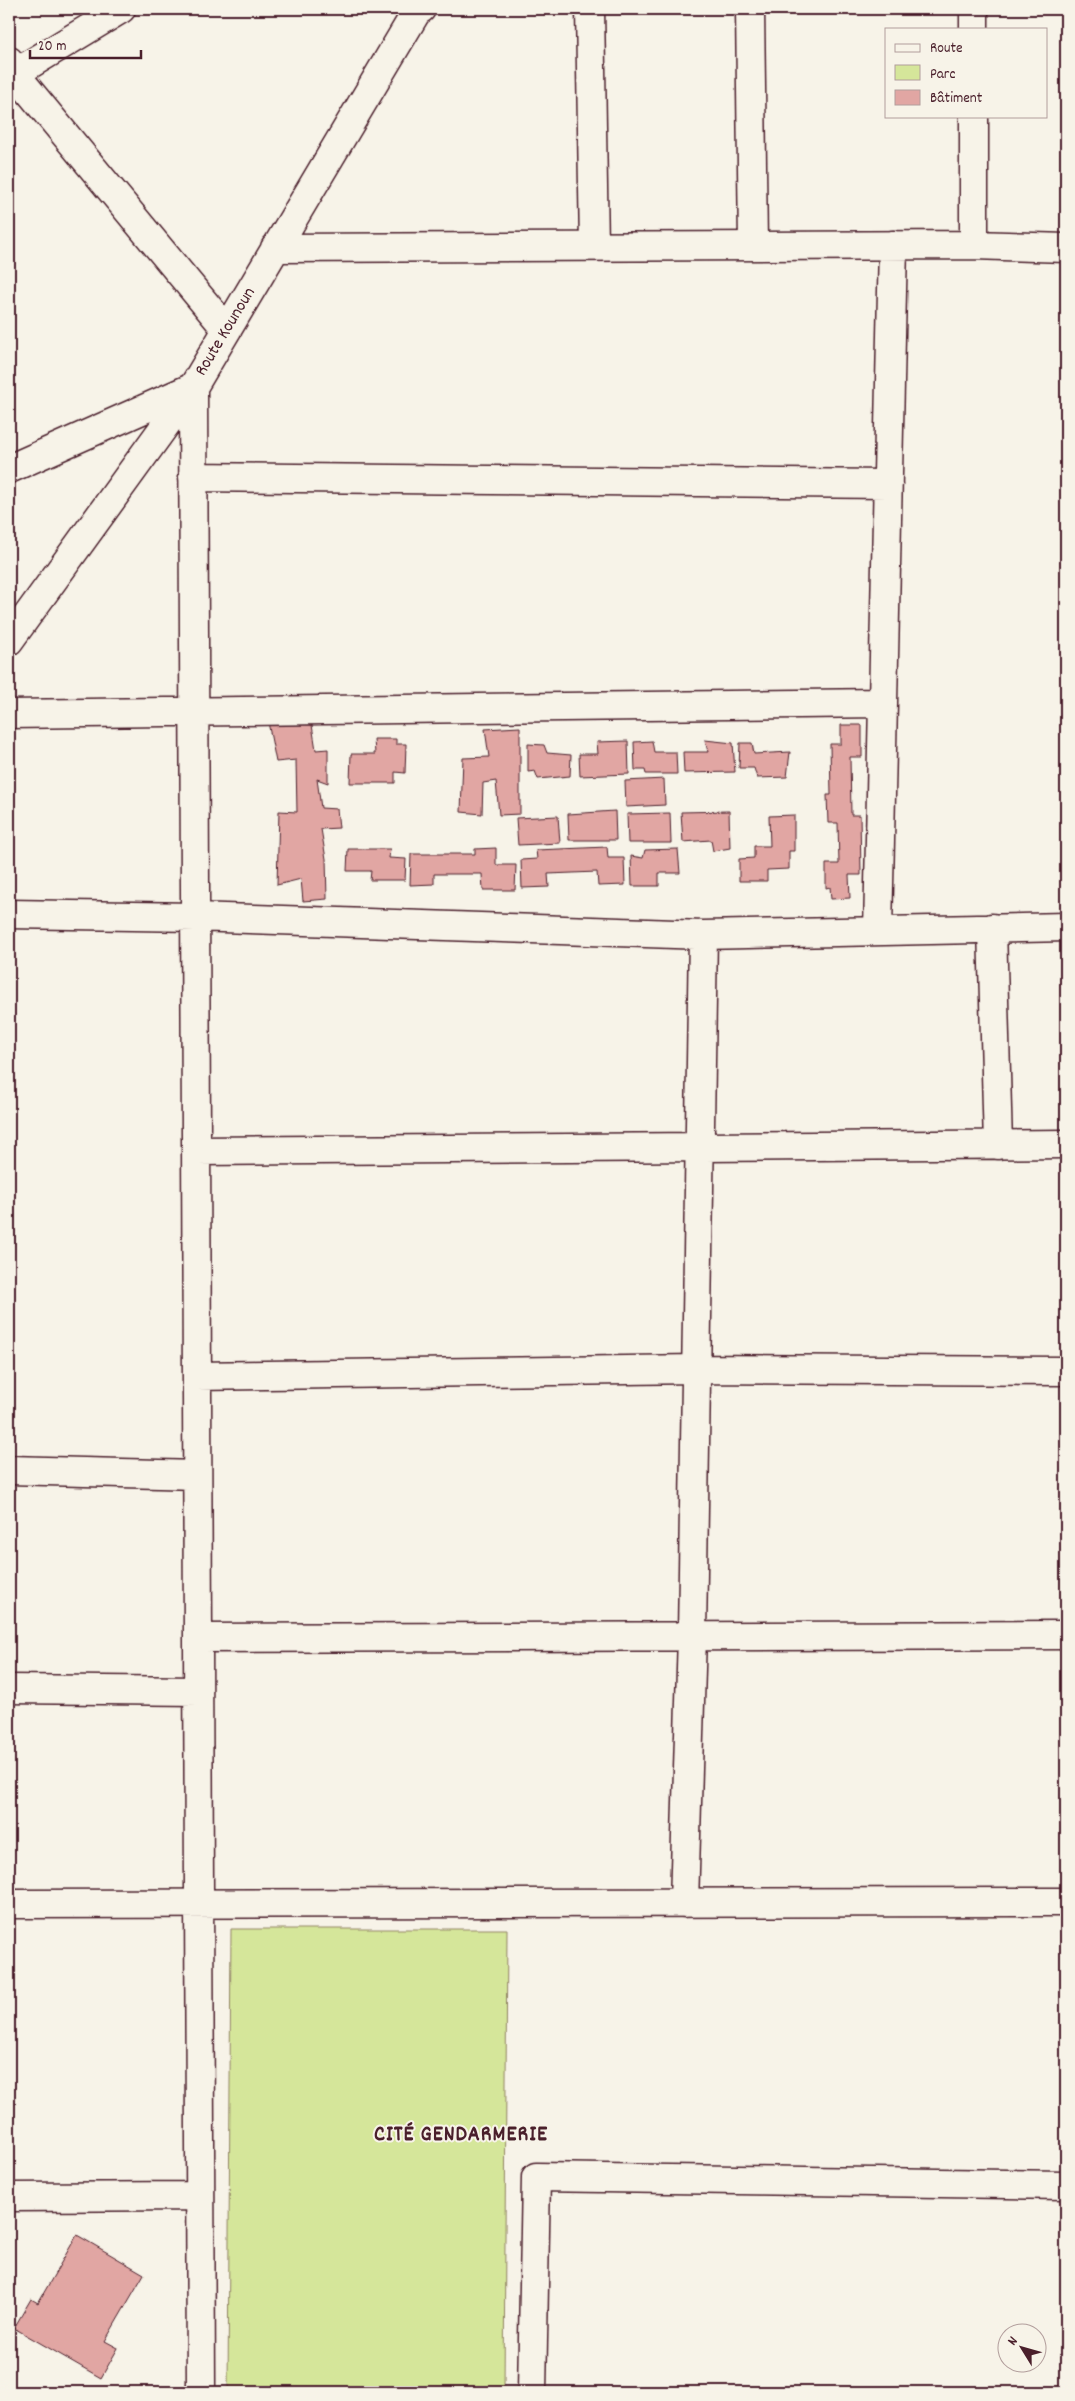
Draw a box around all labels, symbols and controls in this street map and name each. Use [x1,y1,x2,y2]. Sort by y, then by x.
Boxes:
scale bar [30,28,141,60]
legend [885,28,1048,118]
text: 20 m [38,36,66,58]
text: Route [930,38,963,60]
text: Parc [930,64,955,86]
text: Bâtiment [930,88,983,110]
street label: Route Kounoun [190,283,262,381]
district label: CITÉ GENDARMERIE [374,2120,548,2151]
north arrow [998,2324,1048,2374]
text: N [1003,2333,1023,2350]

